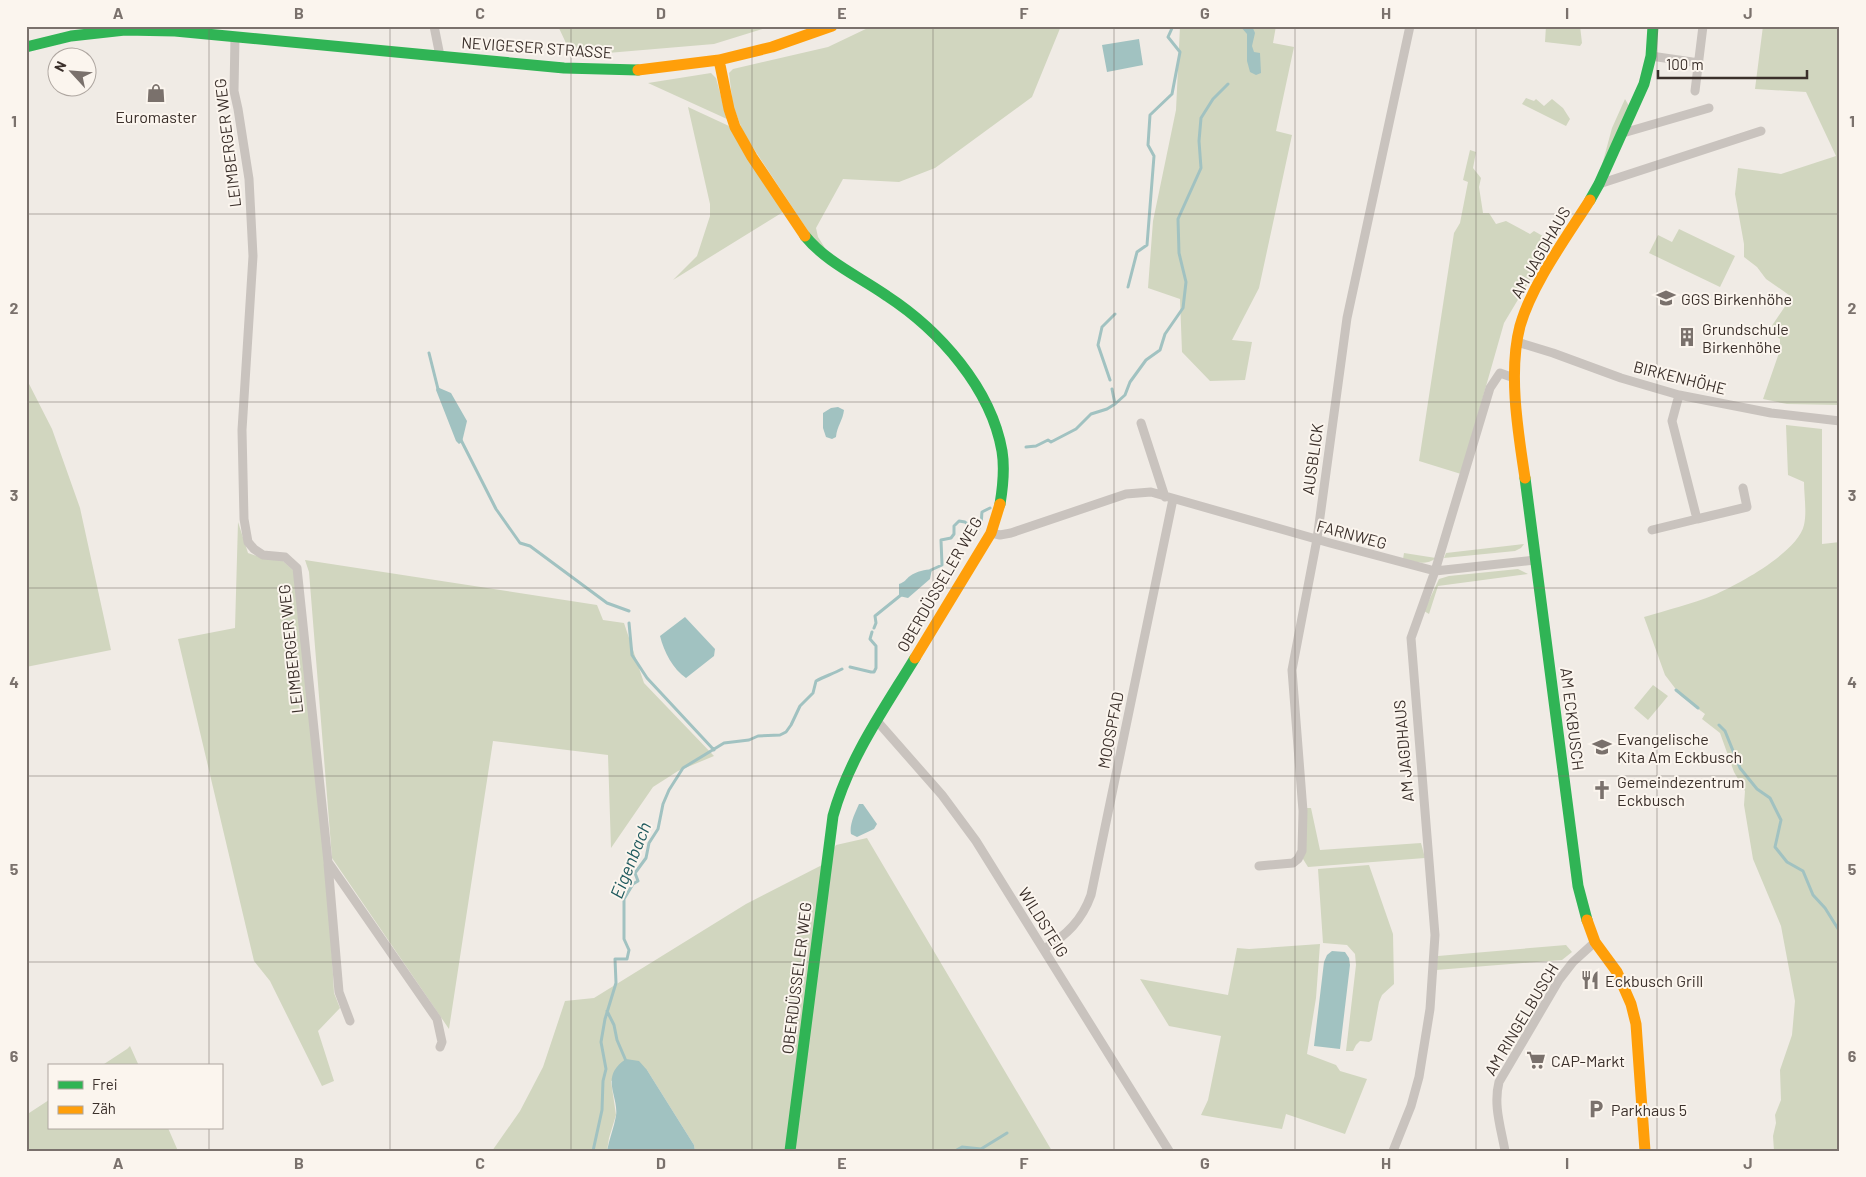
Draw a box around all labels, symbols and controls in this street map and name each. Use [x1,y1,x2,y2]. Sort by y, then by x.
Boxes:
text: A [113,3,124,22]
text: B [294,3,304,22]
text: C [475,3,485,22]
text: D [656,3,666,22]
text: E [837,3,847,22]
text: F [1020,3,1029,22]
text: G [1200,3,1210,22]
text: H [1381,3,1391,22]
text: I [1565,3,1569,22]
text: J [1743,3,1753,22]
street label: NEVIGESER STRASSE [461,32,613,62]
north arrow [48,48,98,98]
scale bar [1658,48,1807,80]
text: 100 m [1666,55,1704,73]
text: N [50,58,70,74]
street label: LEIMBERGER WEG [210,77,244,209]
shop icon: Euromaster [145,82,167,104]
place label: Euromaster [115,107,197,126]
text: 1 [11,111,17,130]
text: 1 [1849,111,1855,130]
street label: AM JAGDHAUS [1506,203,1574,301]
school or university icon: GGS Birkenhöhe [1655,287,1677,309]
place label: GGS Birkenhöhe [1681,289,1792,308]
text: 2 [10,298,19,317]
text: 2 [1848,298,1857,317]
place label: Grundschule Birkenhöhe [1702,319,1789,356]
building icon: Grundschule Birkenhöhe [1676,326,1698,348]
street label: BIRKENHÖHE [1632,356,1728,398]
street label: AUSBLICK [1298,422,1326,496]
text: 3 [10,485,18,504]
text: 3 [1848,485,1856,504]
street label: OBERDÜSSELER WEG [892,513,986,655]
street label: FARNWEG [1315,516,1389,552]
street label: LEIMBERGER WEG [274,584,306,714]
street label: AM ECKBUSCH [1557,667,1589,771]
text: 4 [9,672,19,691]
text: 4 [1847,672,1857,691]
street label: MOOSPFAD [1093,690,1127,770]
street label: AM JAGDHAUS [1389,699,1417,803]
place label: Evangelische Kita Am Eckbusch [1617,729,1742,766]
school or university icon: Evangelische Kita Am Eckbusch [1591,736,1613,758]
place label: Gemeindezentrum Eckbusch [1617,772,1745,809]
church icon: Gemeindezentrum Eckbusch [1591,779,1613,801]
water label: Eigenbach [605,819,655,901]
text: 5 [10,859,19,878]
text: 5 [1848,859,1857,878]
street label: WILDSTEIG [1015,884,1073,960]
street label: OBERDÜSSELER WEG [777,901,815,1055]
street label: AM RINGELBUSCH [1480,959,1562,1079]
restaurant icon: Eckbusch Grill [1579,969,1601,991]
place label: Eckbusch Grill [1605,971,1703,990]
text: 6 [10,1046,19,1065]
text: 6 [1848,1046,1857,1065]
supermarket icon: CAP-Markt [1525,1049,1547,1071]
place label: CAP-Markt [1551,1051,1625,1070]
legend [48,1064,222,1130]
text: Frei [92,1075,118,1093]
parking icon: Parkhaus 5 [1585,1098,1607,1120]
text: Zäh [92,1099,116,1117]
place label: Parkhaus 5 [1611,1100,1687,1119]
text: A [113,1153,124,1172]
text: B [294,1153,304,1172]
text: C [475,1153,485,1172]
text: D [656,1153,666,1172]
text: E [837,1153,847,1172]
text: F [1020,1153,1029,1172]
text: G [1200,1153,1210,1172]
text: H [1381,1153,1391,1172]
text: I [1565,1153,1569,1172]
text: J [1743,1153,1753,1172]

